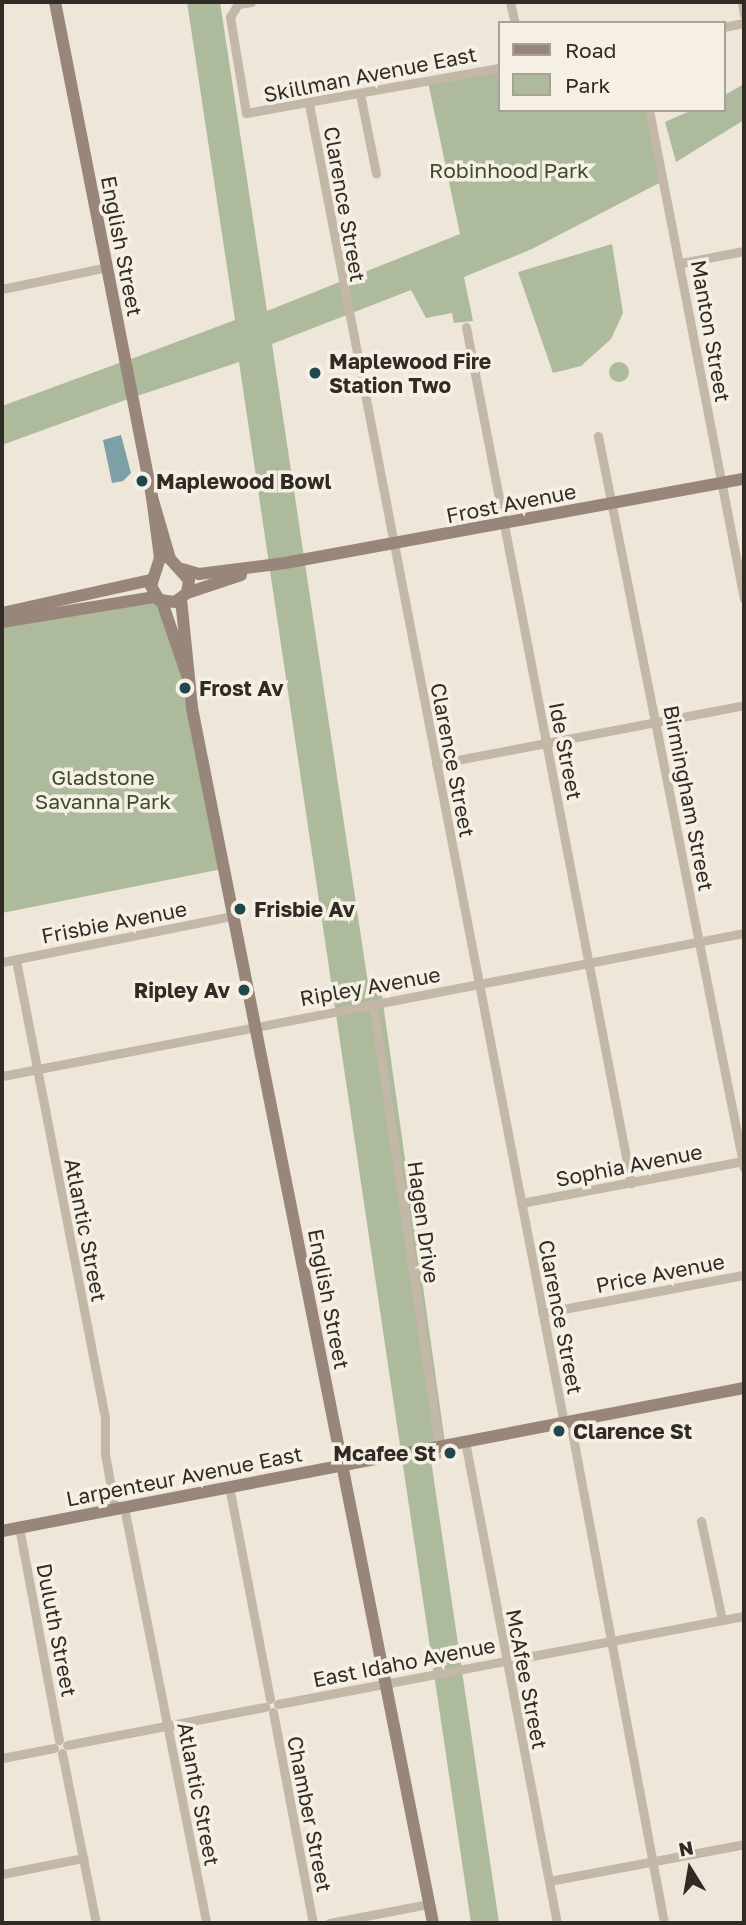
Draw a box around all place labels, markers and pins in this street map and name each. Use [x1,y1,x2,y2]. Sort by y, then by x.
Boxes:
place label: Maplewood Fire Station Two [329,348,491,398]
marker: Maplewood Fire Station Two [307,365,323,381]
place label: Maplewood Bowl [156,468,331,494]
marker: Maplewood Bowl [134,473,150,489]
place label: Frost Av [199,675,284,701]
marker: Frost Av [177,680,193,696]
place label: Frisbie Av [254,896,355,922]
marker: Frisbie Av [232,901,248,917]
place label: Ripley Av [134,977,230,1003]
marker: Ripley Av [236,982,252,998]
place label: Clarence St [573,1418,692,1444]
marker: Clarence St [551,1423,567,1439]
place label: Mcafee St [333,1440,436,1466]
marker: Mcafee St [442,1445,458,1461]

